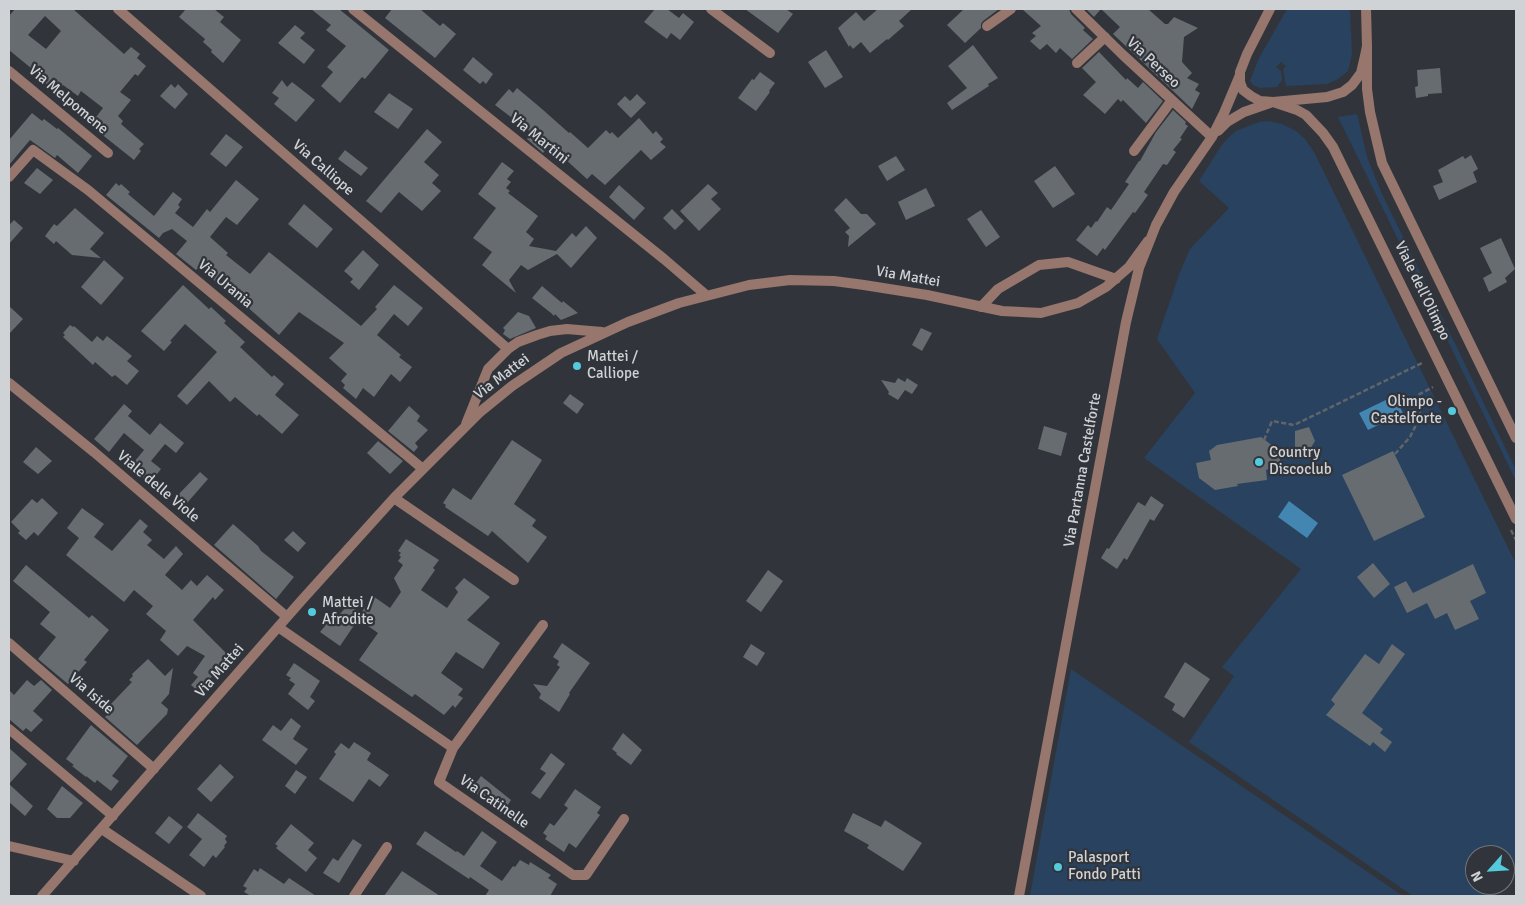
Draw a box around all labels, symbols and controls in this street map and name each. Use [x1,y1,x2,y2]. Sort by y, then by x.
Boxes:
street label: Via Perseo [1123,34,1183,92]
street label: Via Melpomene [24,61,112,139]
street label: Via Martini [506,110,572,168]
street label: Via Calliope [288,136,358,200]
street label: Viale dell'Olimpo [1390,238,1454,344]
street label: Via Urania [194,256,256,312]
street label: Via Mattei [874,262,942,292]
place label: Mattei / Calliope [587,348,639,383]
street label: Via Mattei [471,350,533,404]
marker: Mattei / Calliope [571,360,583,372]
street label: Via Partanna Castelforte [1061,391,1105,549]
place label: Olimpo - Castelforte [1371,393,1442,428]
marker: Olimpo - Castelforte [1446,405,1458,417]
place label: Country Discoclub [1269,444,1332,479]
street label: Viale delle Viole [113,447,203,527]
marker: Country Discoclub [1253,456,1265,468]
place label: Mattei / Afrodite [322,594,374,629]
marker: Mattei / Afrodite [306,606,318,618]
street label: Via Mattei [192,641,248,701]
street label: Via Iside [65,669,117,719]
street label: Via Catinelle [456,771,532,833]
north arrow [1465,845,1515,895]
place label: Palasport Fondo Patti [1068,849,1141,884]
marker: Palasport Fondo Patti [1052,861,1064,873]
text: N [1467,868,1487,884]

